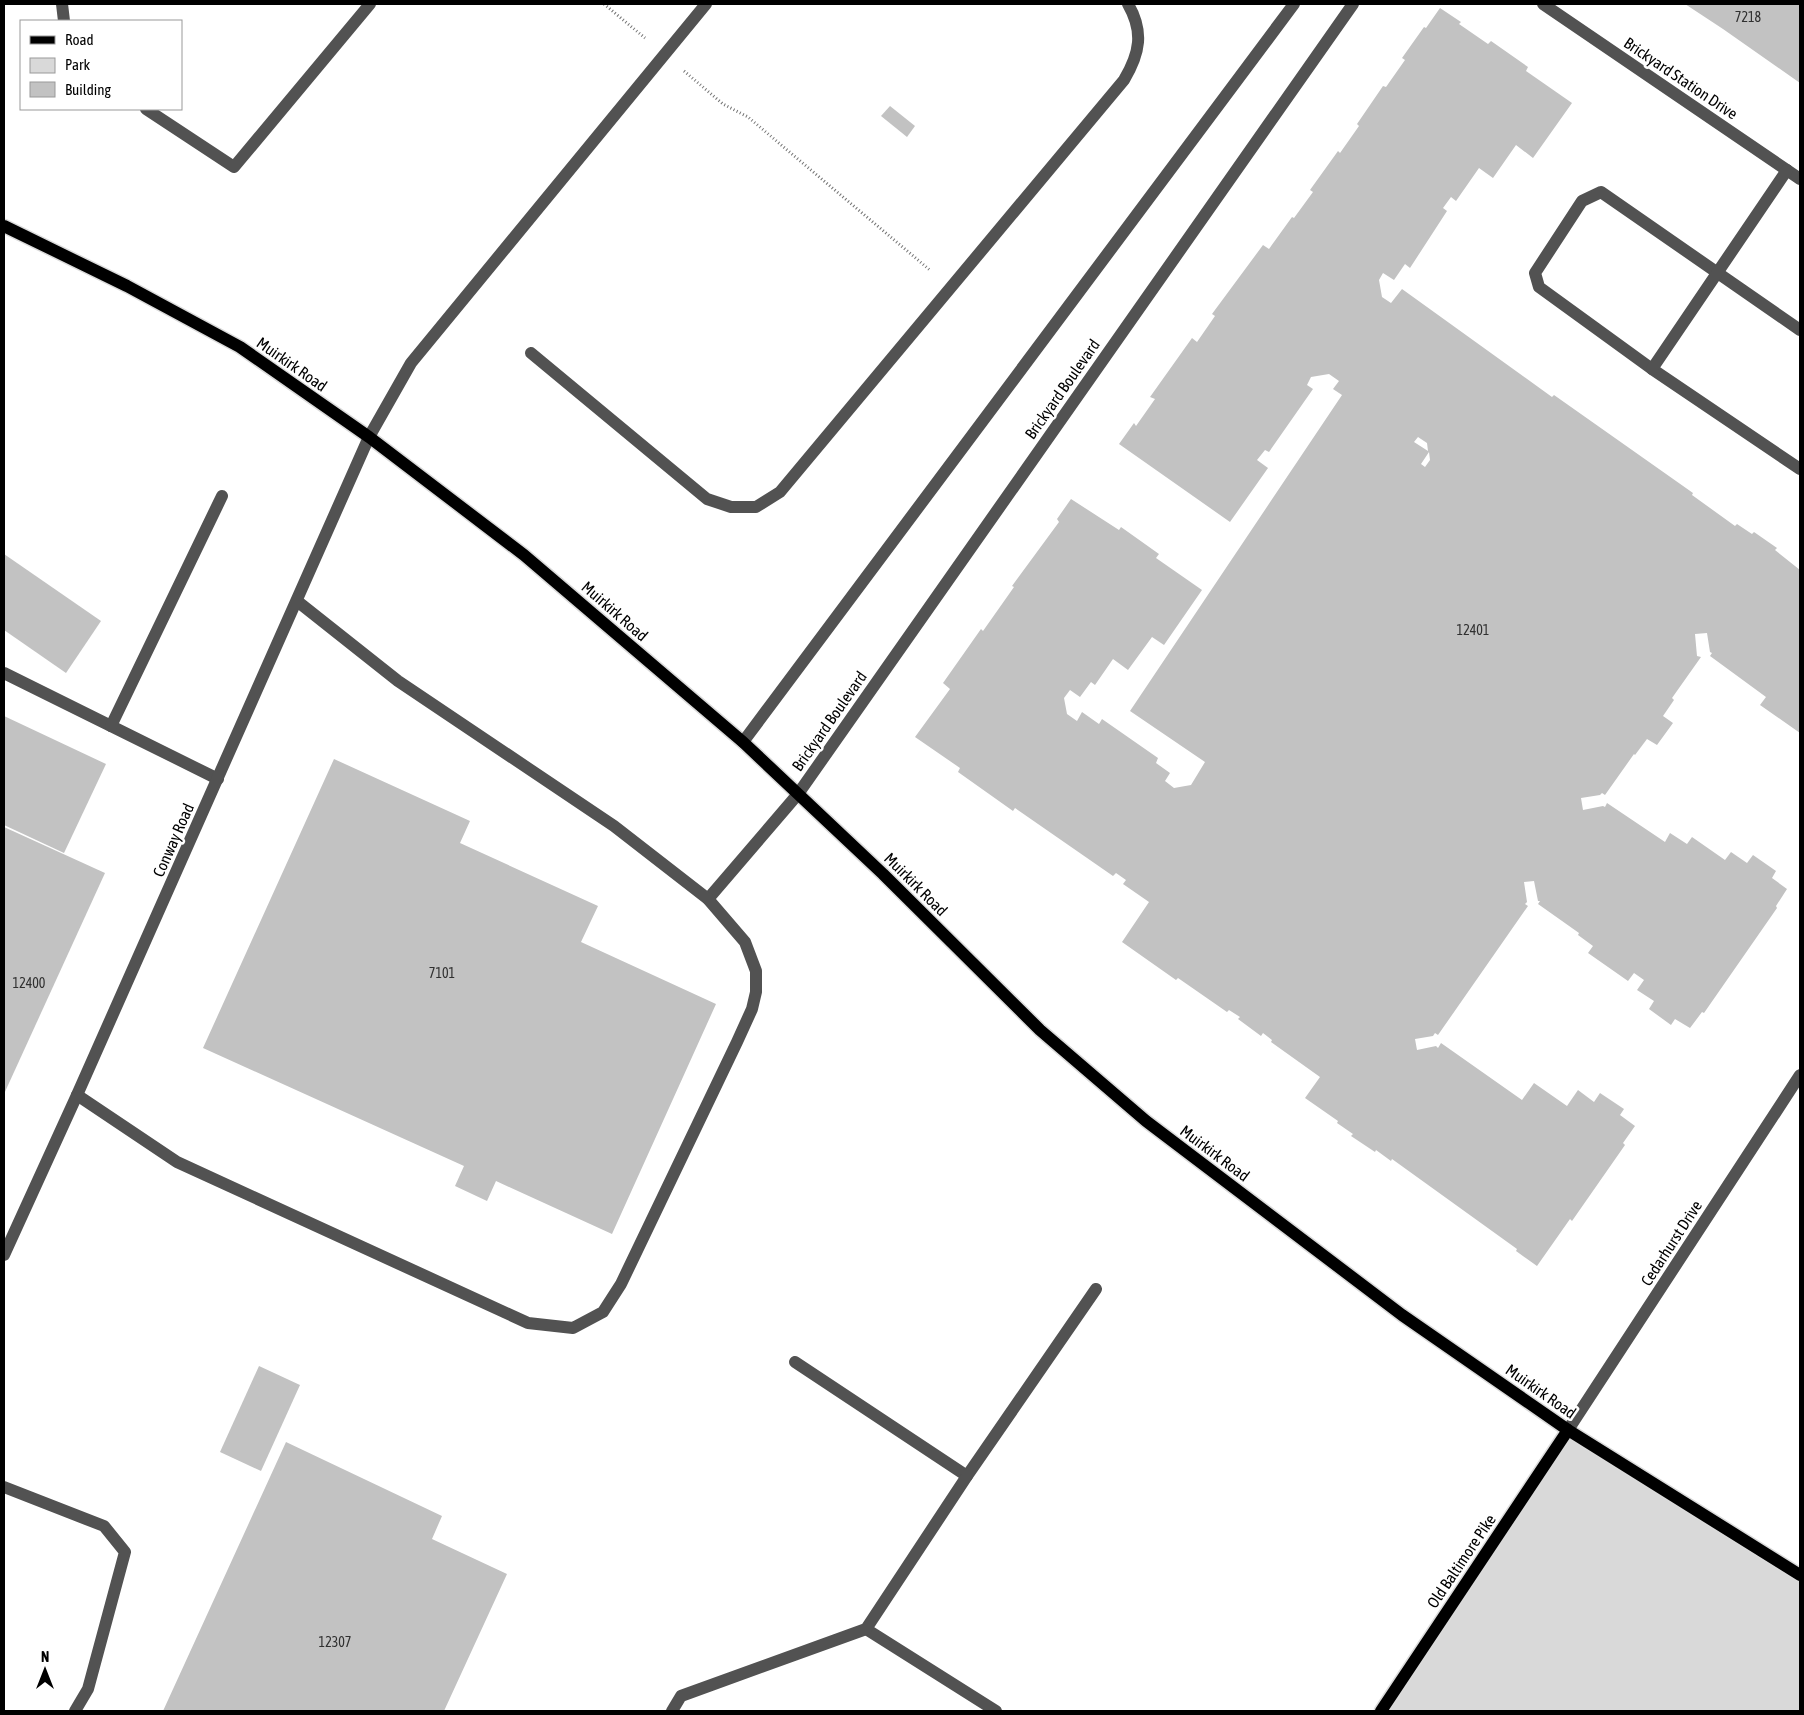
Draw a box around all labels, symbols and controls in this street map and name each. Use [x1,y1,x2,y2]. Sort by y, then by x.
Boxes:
house number: 7218 [1735,9,1762,25]
legend [20,20,182,110]
text: Road [65,31,94,48]
street label: Brickyard Station Drive [1620,33,1741,123]
text: Park [65,56,90,73]
text: Building [65,81,111,98]
street label: Muirkirk Road [253,333,331,395]
street label: Brickyard Boulevard [1021,336,1104,443]
street label: Muirkirk Road [578,577,652,645]
house number: 12401 [1457,622,1489,638]
street label: Brickyard Boulevard [788,668,871,775]
street label: Conway Road [149,800,198,880]
street label: Muirkirk Road [881,849,951,919]
house number: 7101 [429,965,455,981]
house number: 12400 [13,975,46,991]
street label: Muirkirk Road [1177,1121,1253,1185]
street label: Cedarhurst Drive [1637,1197,1705,1289]
street label: Muirkirk Road [1502,1360,1580,1422]
street label: Old Baltimore Pike [1423,1511,1499,1611]
house number: 12307 [319,1634,351,1650]
north arrow [20,1645,70,1695]
text: N [41,1649,49,1665]

